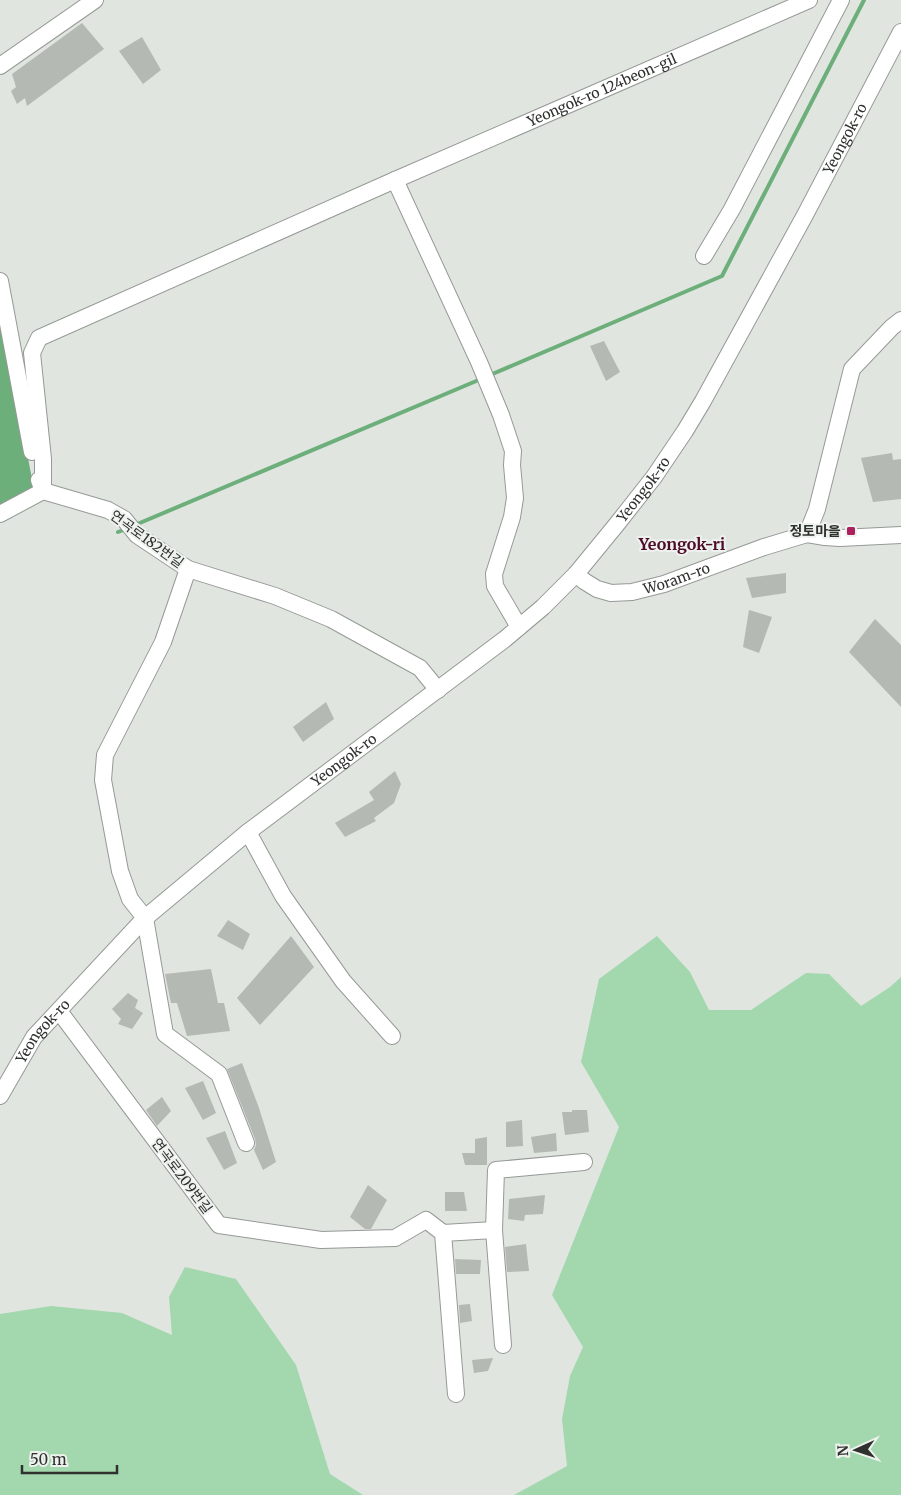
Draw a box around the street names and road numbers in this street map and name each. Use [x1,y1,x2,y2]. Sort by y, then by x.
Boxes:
street label: Yeongok-ro 124beon-gil [524,49,680,131]
street label: Yeongok-ro [819,100,871,178]
street label: Yeongok-ro [612,453,674,526]
street label: 연곡로182번길 [107,506,187,572]
street label: Woram-ro [640,559,712,598]
street label: Yeongok-ro [307,730,380,791]
street label: Yeongok-ro [11,995,74,1067]
street label: 연곡로209번길 [148,1135,216,1217]

